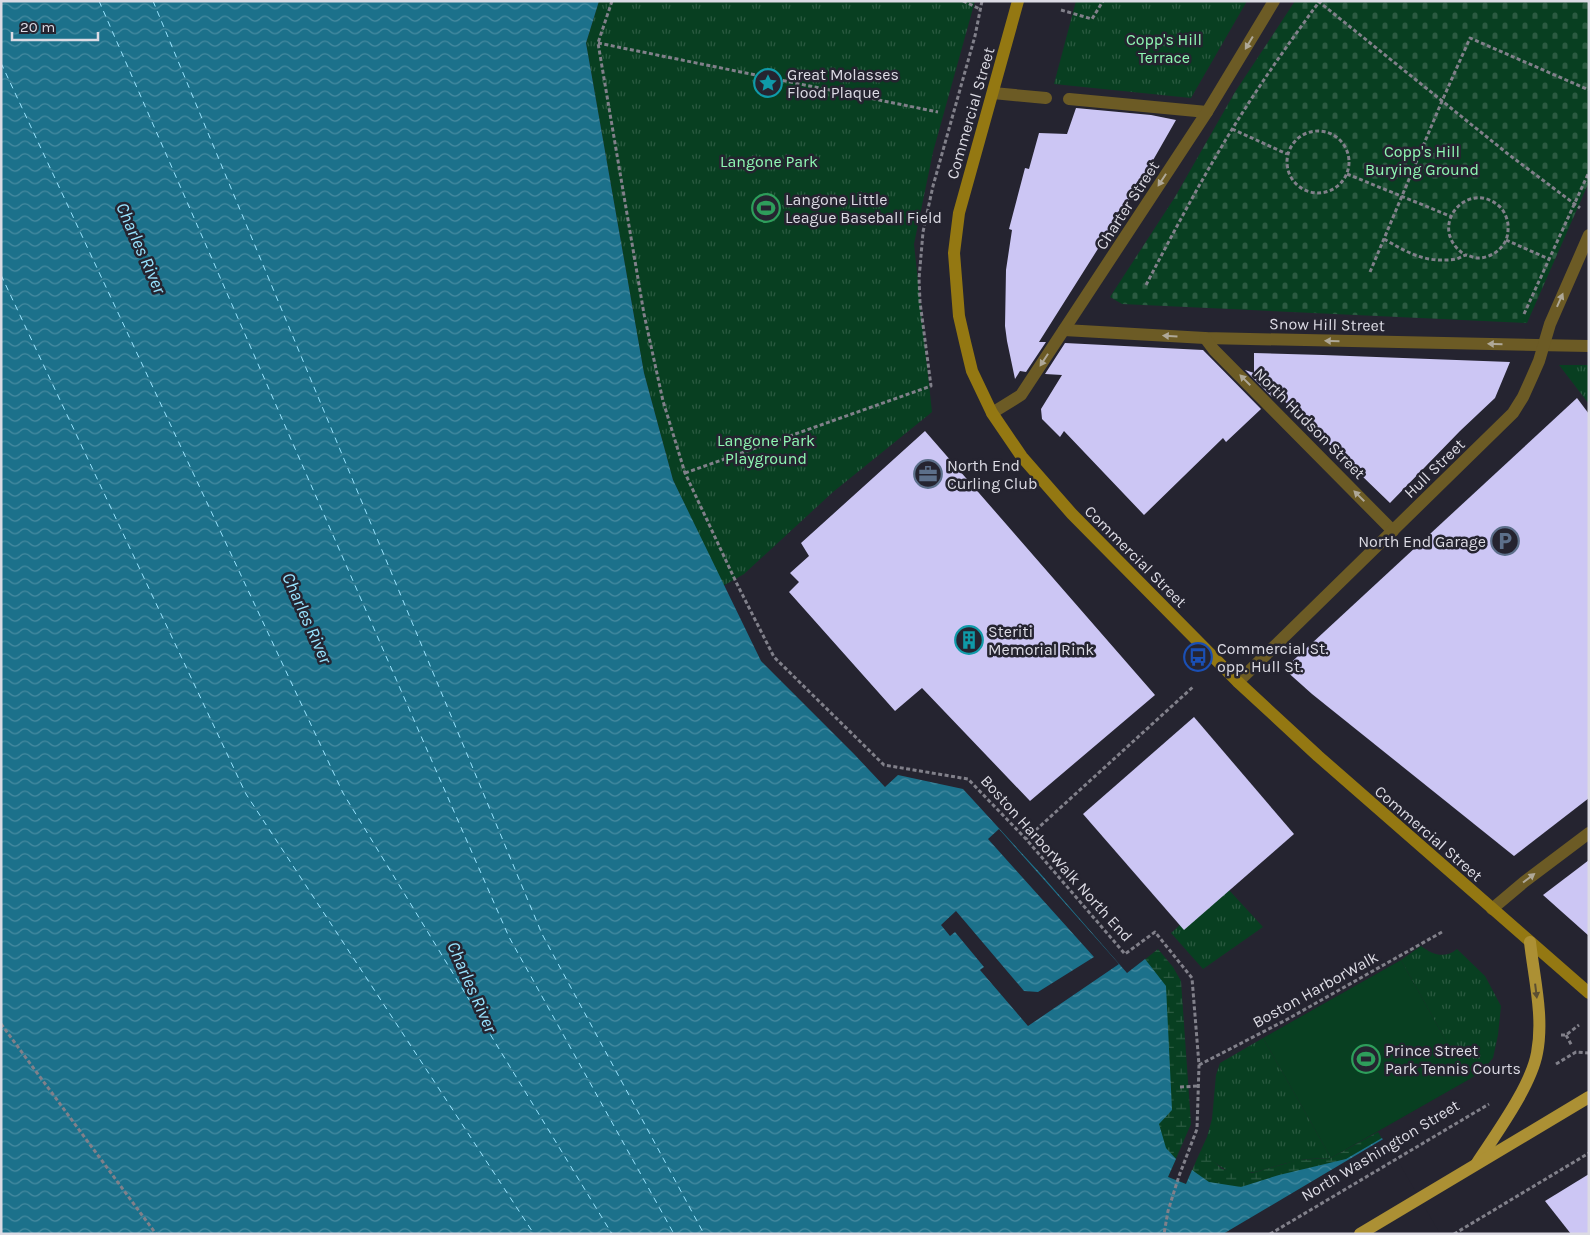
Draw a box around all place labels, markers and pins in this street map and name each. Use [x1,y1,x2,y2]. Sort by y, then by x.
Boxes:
place label: Great Molasses Flood Plaque [787,65,899,102]
place icon: Great Molasses Flood Plaque [753,68,783,98]
place label: Langone Little League Baseball Field [785,190,942,227]
sports icon: Langone Little League Baseball Field [751,193,781,223]
place label: North End Curling Club [947,456,1037,493]
office icon: North End Curling Club [913,459,943,489]
parking icon: North End Garage [1490,526,1520,556]
place label: North End Garage [1358,532,1486,551]
place label: Steriti Memorial Rink [988,622,1094,659]
building icon: Steriti Memorial Rink [954,625,984,655]
place label: Commercial St. opp. Hull St. [1217,639,1328,676]
bus stop icon: Commercial St. opp. Hull St. [1183,642,1213,672]
place label: Prince Street Park Tennis Courts [1385,1041,1521,1078]
sports icon: Prince Street Park Tennis Courts [1351,1044,1381,1074]

